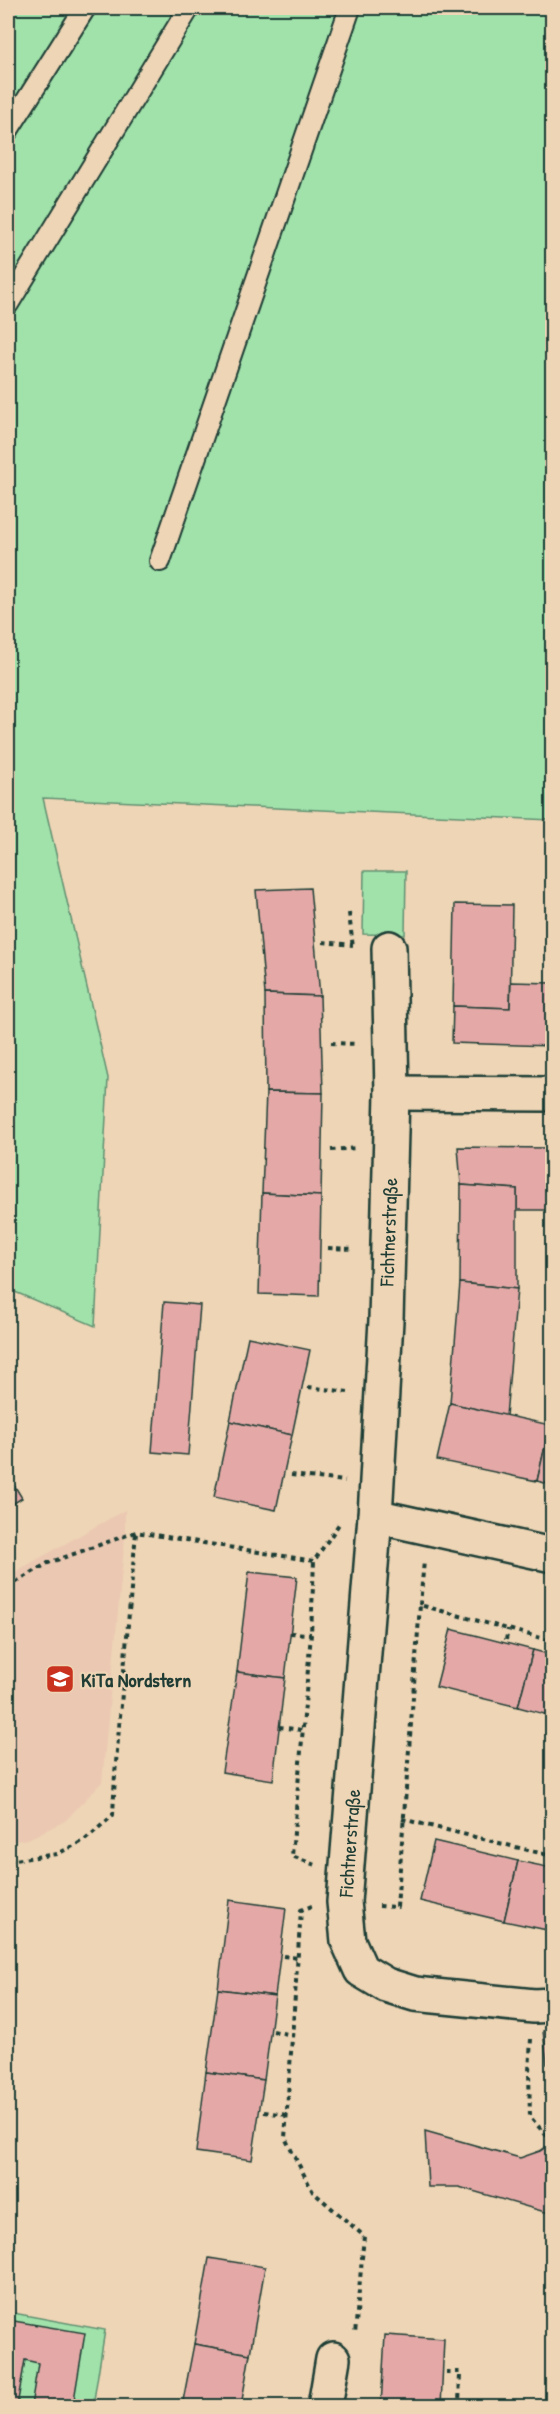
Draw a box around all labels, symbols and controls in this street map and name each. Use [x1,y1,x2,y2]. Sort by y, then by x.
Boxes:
street label: Fichtnerstraße [373,1177,403,1288]
school or university icon: KiTa Nordstern [44,1663,76,1695]
place label: KiTa Nordstern [81,1666,191,1693]
street label: Fichtnerstraße [332,1788,366,1899]

